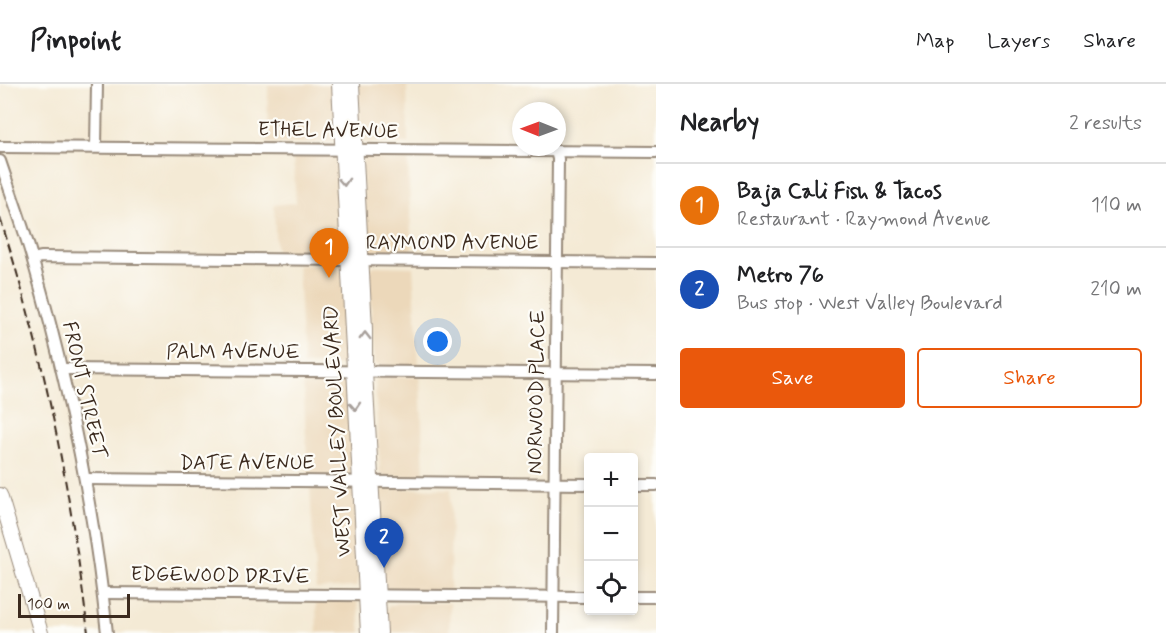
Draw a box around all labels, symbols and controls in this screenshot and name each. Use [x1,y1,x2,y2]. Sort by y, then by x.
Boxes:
text: Pinpoint [30,23,121,60]
text: Map [916,27,954,55]
text: Layers [987,27,1050,55]
text: Share [1083,27,1136,55]
north arrow [512,102,566,156]
text: Nearby [680,106,759,140]
text: 2 results [1069,110,1142,137]
street label: ETHEL AVENUE [258,116,398,146]
one-way arrow [338,178,351,187]
text: Baja Cali Fish & Tacos [737,178,942,206]
text: 1 [695,192,704,219]
text: 110 m [1091,192,1142,219]
text: Restaurant · Raymond Avenue [737,206,991,233]
pin: 1 [310,228,348,278]
street label: RAYMOND AVENUE [366,230,538,257]
text: Metro 76 [737,262,824,290]
text: 2 [695,276,704,303]
text: 210 m [1090,276,1142,303]
text: Bus stop · West Valley Boulevard [737,290,1003,317]
street label: WEST VALLEY BOULEVARD [318,304,358,558]
street label: NORWOOD PLACE [522,310,552,474]
street label: FRONT STREET [55,319,113,463]
your location [423,327,452,356]
one-way arrow [359,332,371,341]
street label: PALM AVENUE [166,339,300,366]
button: Save [680,348,905,408]
button: Share [917,348,1142,408]
one-way arrow [349,401,362,410]
street label: DATE AVENUE [180,450,314,477]
map controls [584,453,638,615]
button: + [584,453,638,507]
button: − [584,507,638,561]
pin: 2 [364,518,404,568]
street label: EDGEWOOD DRIVE [130,561,310,591]
button: locate [584,561,638,615]
scale bar [18,591,130,618]
text: 100 m [27,594,70,615]

